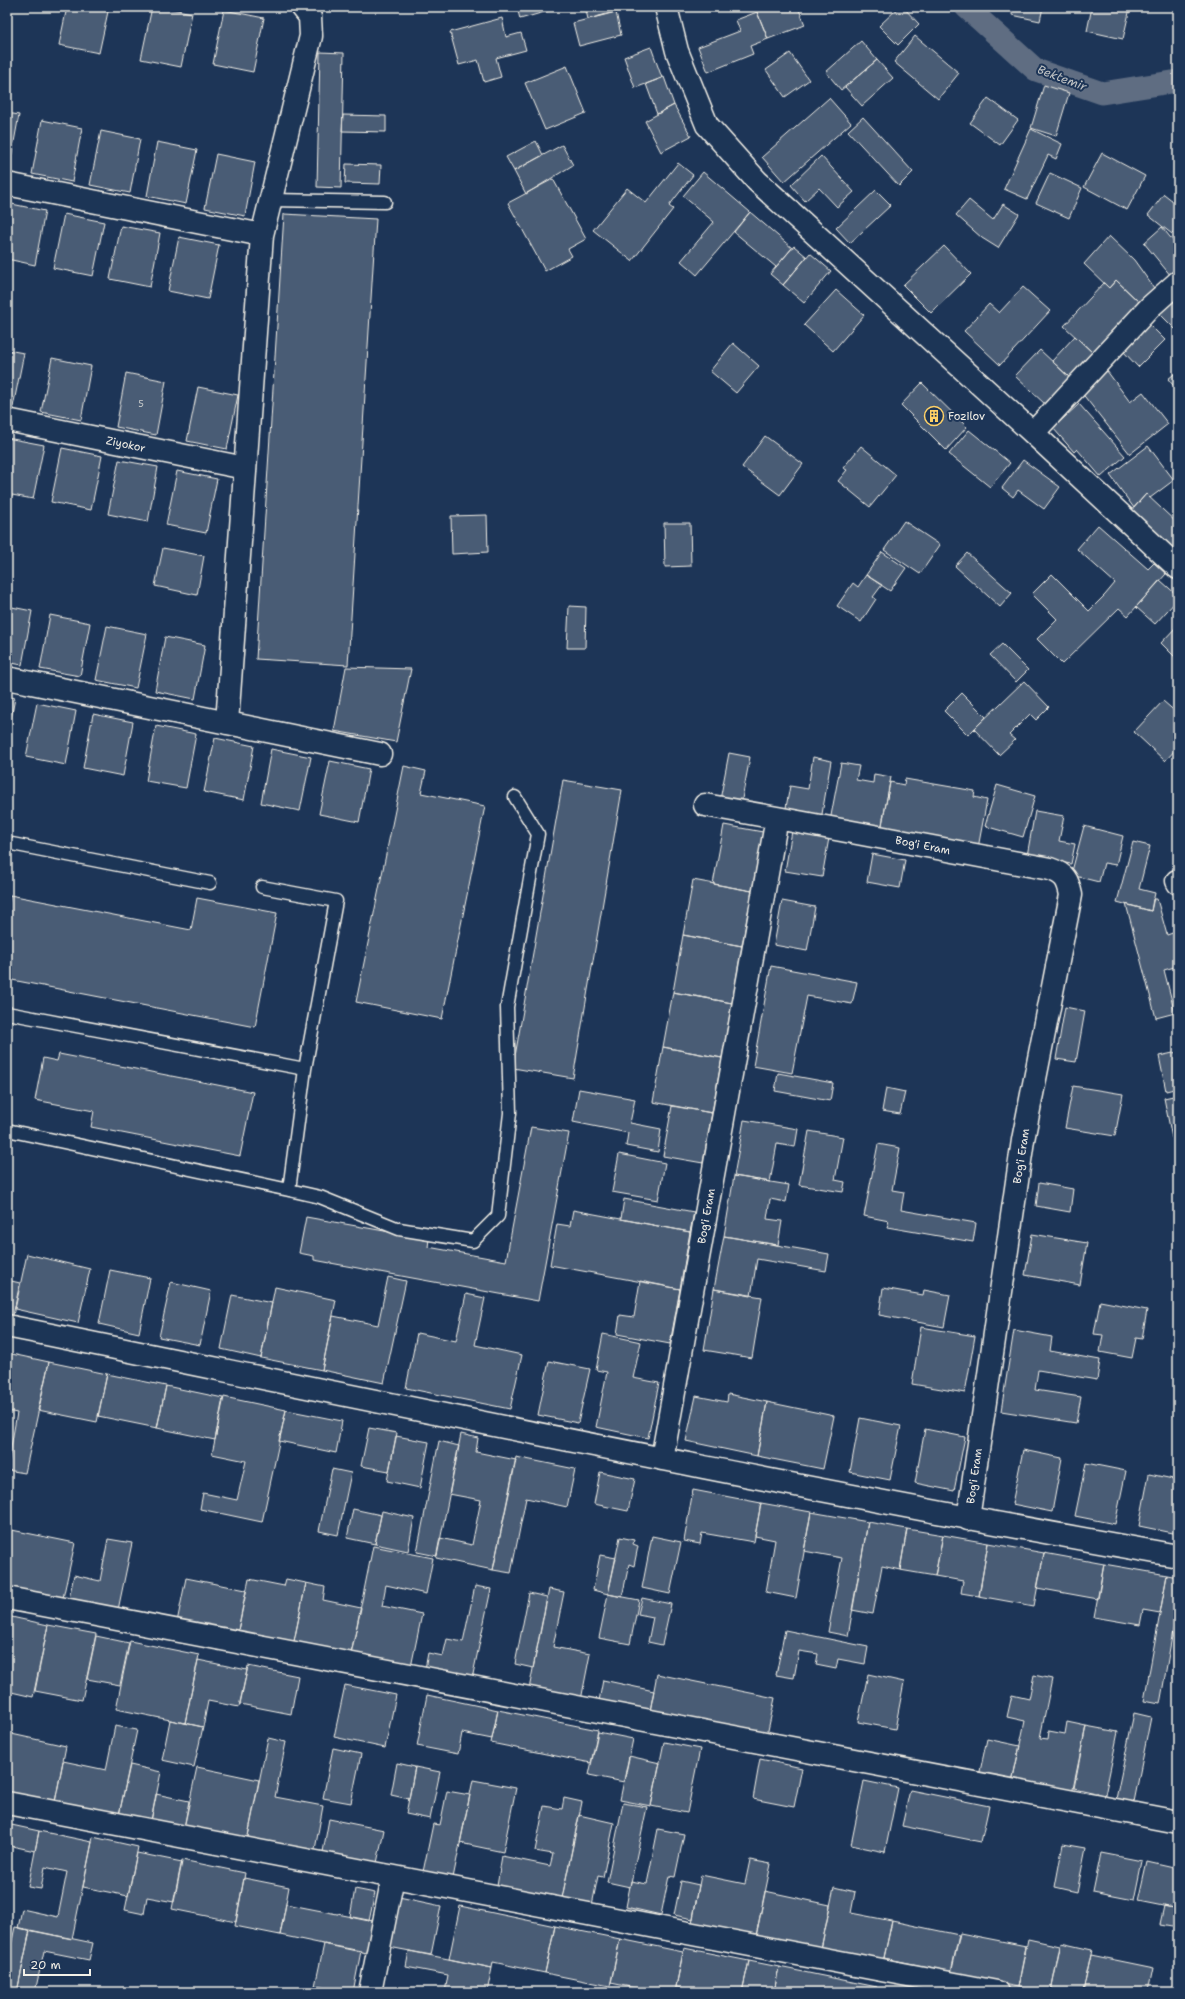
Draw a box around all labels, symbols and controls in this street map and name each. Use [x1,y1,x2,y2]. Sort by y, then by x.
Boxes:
water label: Bektemir [1035,61,1089,95]
house number: 5 [138,398,144,410]
building icon: Fozilov [923,405,945,427]
place label: Fozilov [948,409,985,424]
street label: Ziyokor [105,433,147,456]
street label: Bog'i Eram [894,833,952,858]
street label: Bog'i Eram [1010,1127,1033,1185]
street label: Bog'i Eram [694,1187,719,1245]
street label: Bog'i Eram [963,1447,986,1505]
scale bar [24,1951,90,1977]
text: 20 m [30,1957,61,1973]

